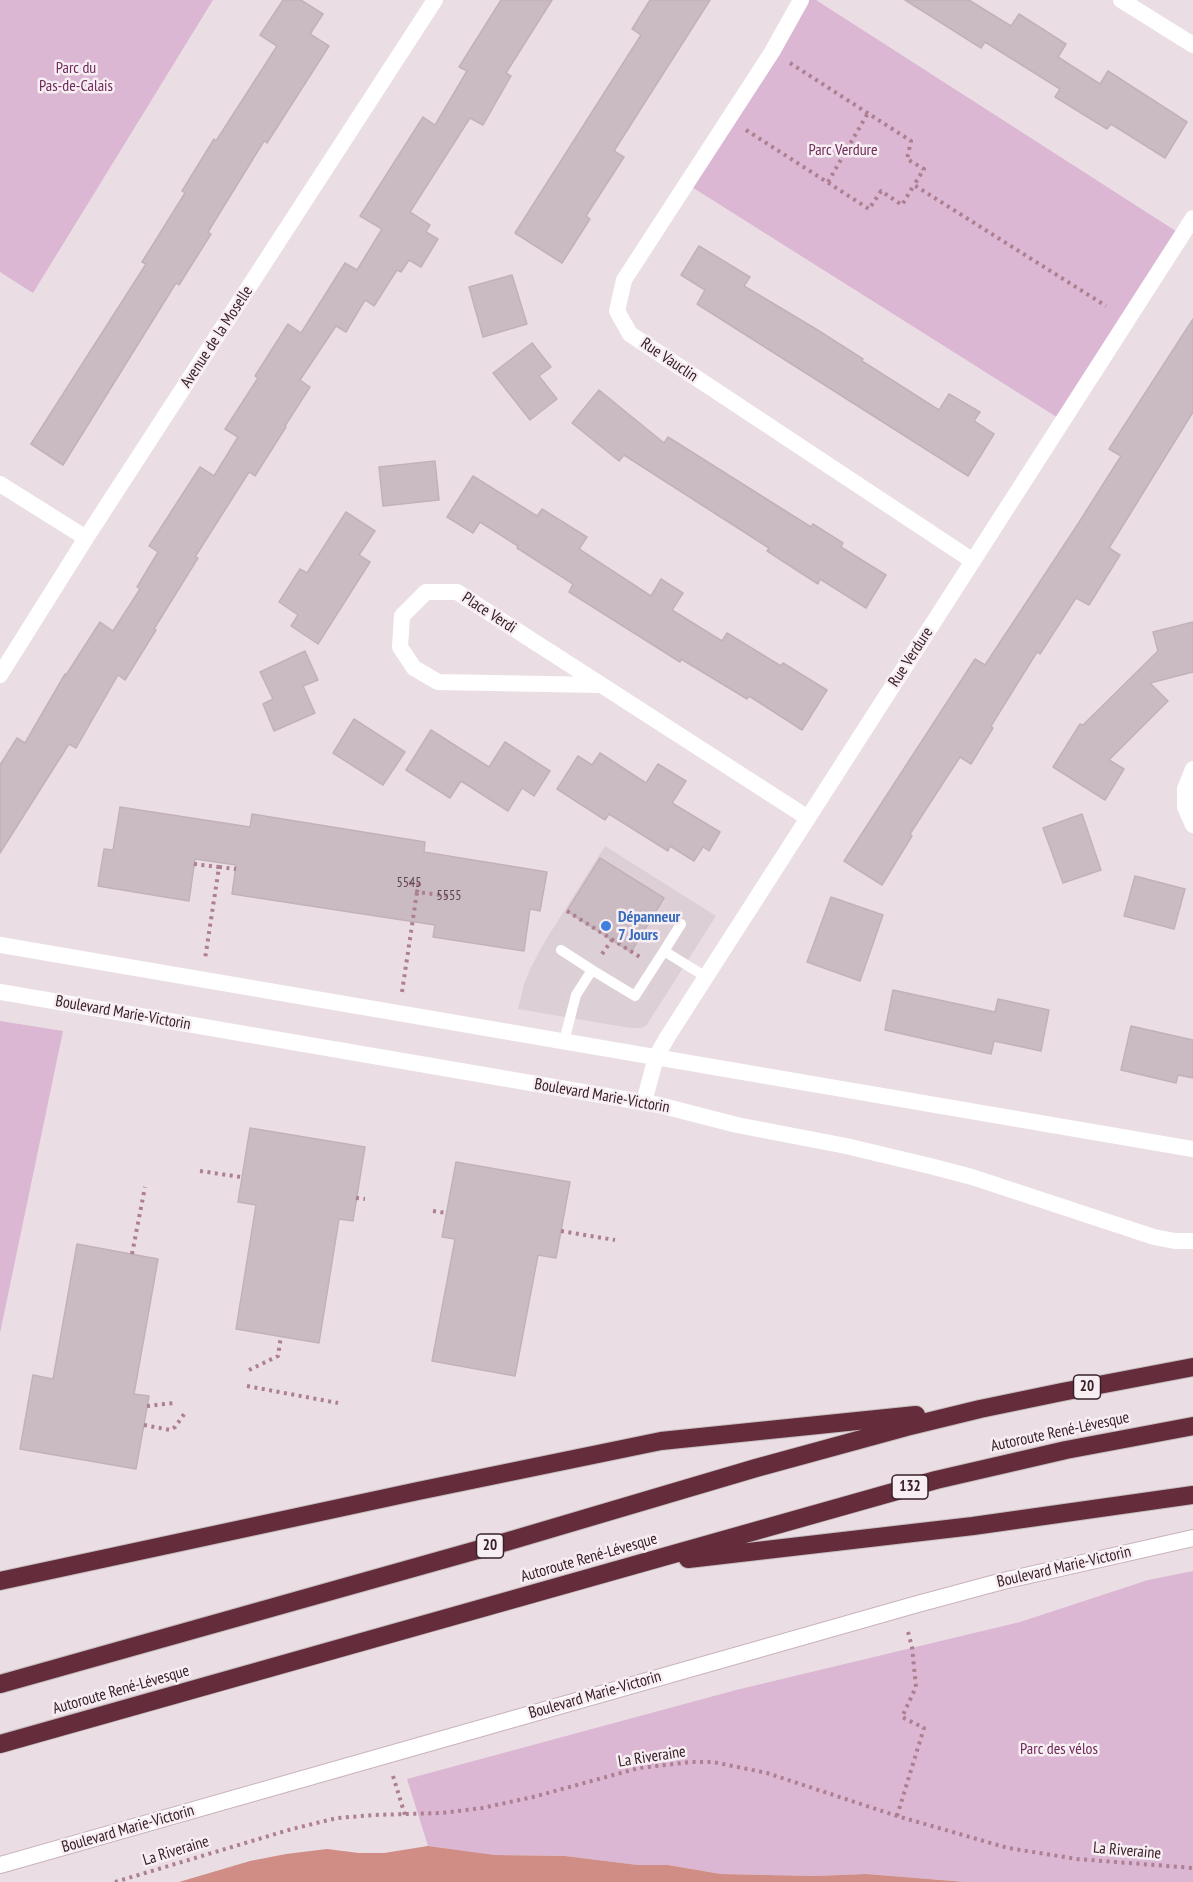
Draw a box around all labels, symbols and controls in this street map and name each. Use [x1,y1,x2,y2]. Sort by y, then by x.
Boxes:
park label: Parc du Pas-de-Calais [39,58,113,96]
park label: Parc Verdure [808,140,878,160]
street label: Avenue de la Moselle [177,283,257,391]
street label: Rue Vauclin [637,334,701,386]
street label: Place Verdi [458,588,520,638]
street label: Rue Verdure [885,624,937,690]
house number: 5545 [396,875,422,891]
house number: 5555 [436,888,462,904]
place label: Dépanneur 7 Jours [618,907,680,945]
marker: Dépanneur 7 Jours [599,919,613,933]
street label: Boulevard Marie-Victorin [54,992,192,1034]
street label: Boulevard Marie-Victorin [533,1075,671,1117]
road number: 20 [1074,1375,1100,1399]
street label: Autoroute René-Lévesque [989,1408,1131,1456]
road number: 132 [892,1475,928,1499]
street label: Autoroute René-Lévesque [519,1529,659,1587]
road number: 20 [476,1534,504,1558]
street label: Boulevard Marie-Victorin [995,1542,1133,1592]
street label: Autoroute René-Lévesque [51,1661,191,1719]
street label: Boulevard Marie-Victorin [527,1667,663,1723]
park label: Parc des vélos [1020,1739,1098,1759]
street label: La Riveraine [617,1742,687,1772]
street label: Boulevard Marie-Victorin [60,1801,196,1857]
street label: La Riveraine [141,1832,211,1870]
street label: La Riveraine [1092,1838,1162,1864]

